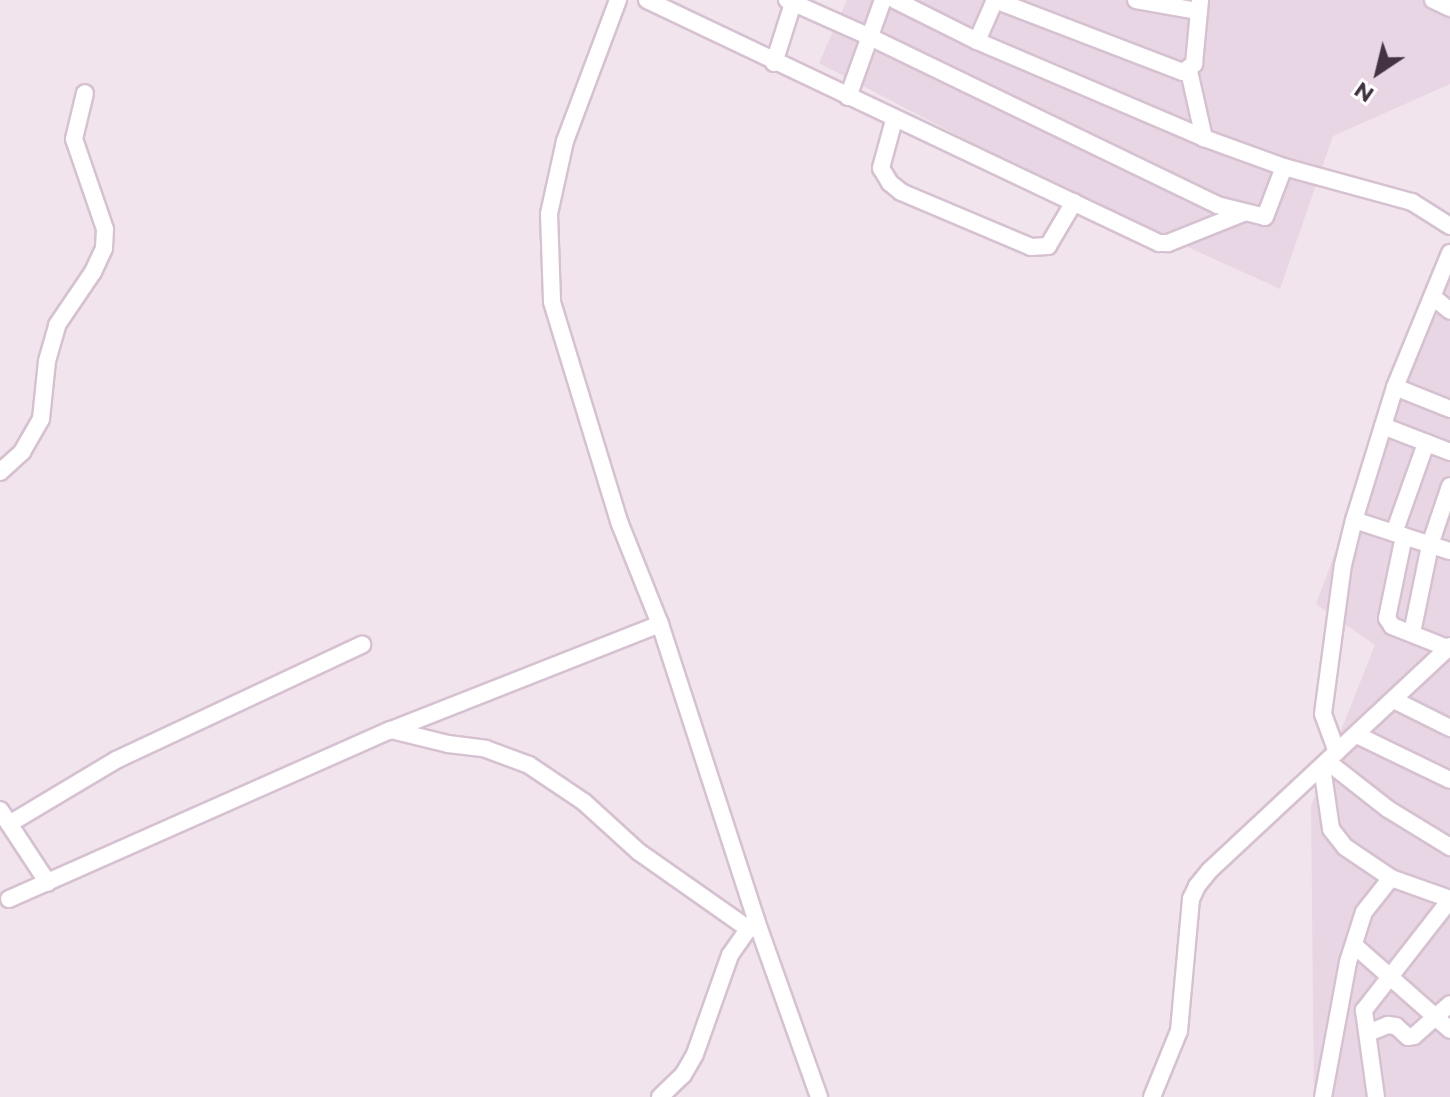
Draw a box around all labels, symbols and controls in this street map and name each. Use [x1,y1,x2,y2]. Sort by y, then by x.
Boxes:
north arrow [1338,32,1418,112]
text: N [1349,76,1379,108]

